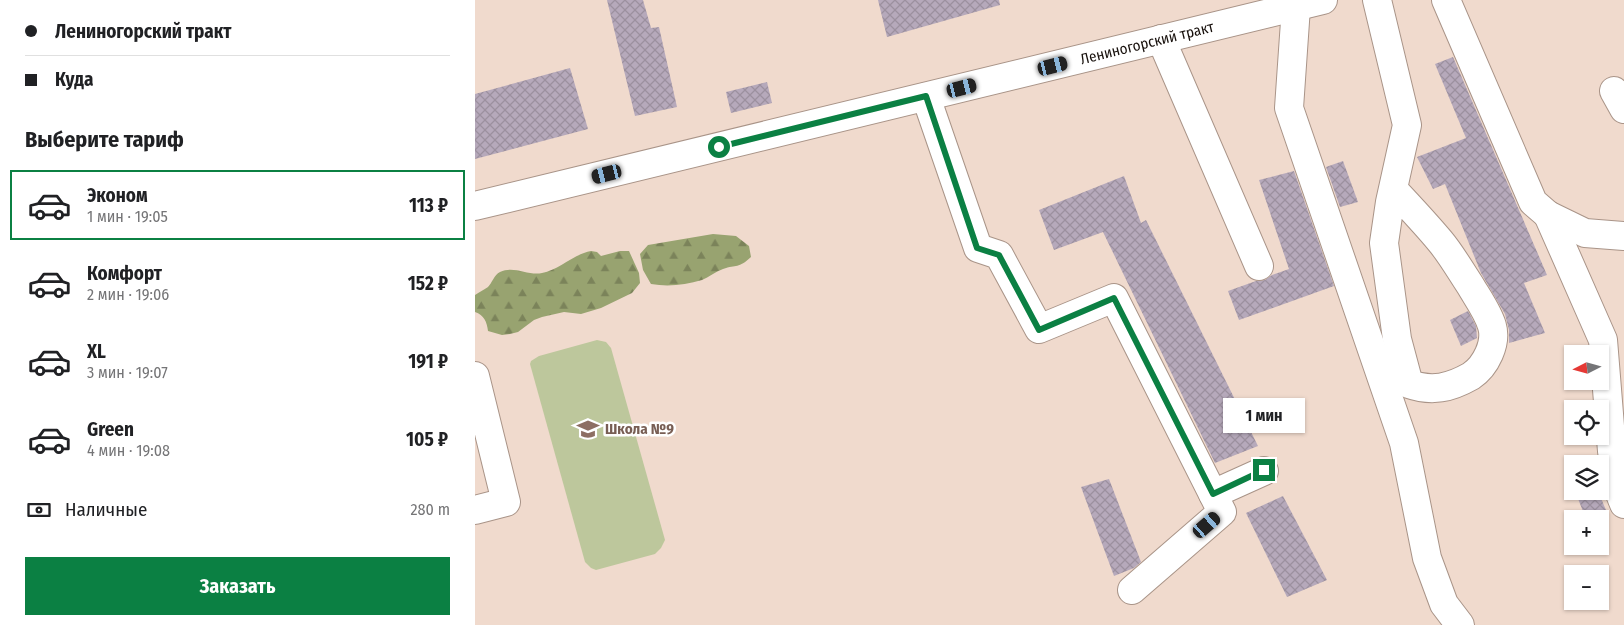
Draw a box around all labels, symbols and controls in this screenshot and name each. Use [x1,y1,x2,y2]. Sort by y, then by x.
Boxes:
street label: Лениногорский тракт [1078,17,1217,68]
text: Лениногорский тракт [55,20,231,43]
car [1036,55,1069,77]
text: Куда [55,68,93,91]
car [945,77,978,99]
text: Выберите тариф [25,126,184,153]
route start [708,136,730,158]
car [590,163,623,185]
icon: car [27,183,72,228]
text: Эконом [87,184,148,207]
text: 113 ₽ [409,194,448,217]
text: 1 мин · 19:05 [87,207,168,226]
icon: car [27,261,72,306]
text: Комфорт [87,262,162,285]
text: 152 ₽ [408,272,448,295]
text: 2 мин · 19:06 [87,285,169,304]
icon: car [27,339,72,384]
text: XL [87,340,106,363]
north arrow [1564,345,1609,390]
map controls [1564,345,1609,610]
text: 191 ₽ [408,350,448,373]
text: 3 мин · 19:07 [87,363,168,382]
callout: 1 мин [1223,398,1305,432]
button: locate [1564,400,1609,445]
text: 1 мин [1246,406,1282,425]
school or university icon: Школа №9 [575,416,601,442]
icon: car [27,417,72,462]
text: Green [87,418,134,441]
place label: Школа №9 [605,420,674,438]
text: 105 ₽ [406,428,448,451]
text: 4 мин · 19:08 [87,441,170,460]
button: layers [1564,455,1609,500]
route end [1253,459,1275,481]
icon: cash [25,496,53,524]
text: Наличные [65,498,147,521]
text: 280 m [411,500,450,519]
car [1190,509,1223,541]
button: + [1564,510,1609,555]
button: Заказать [25,557,450,615]
button: − [1564,565,1609,610]

